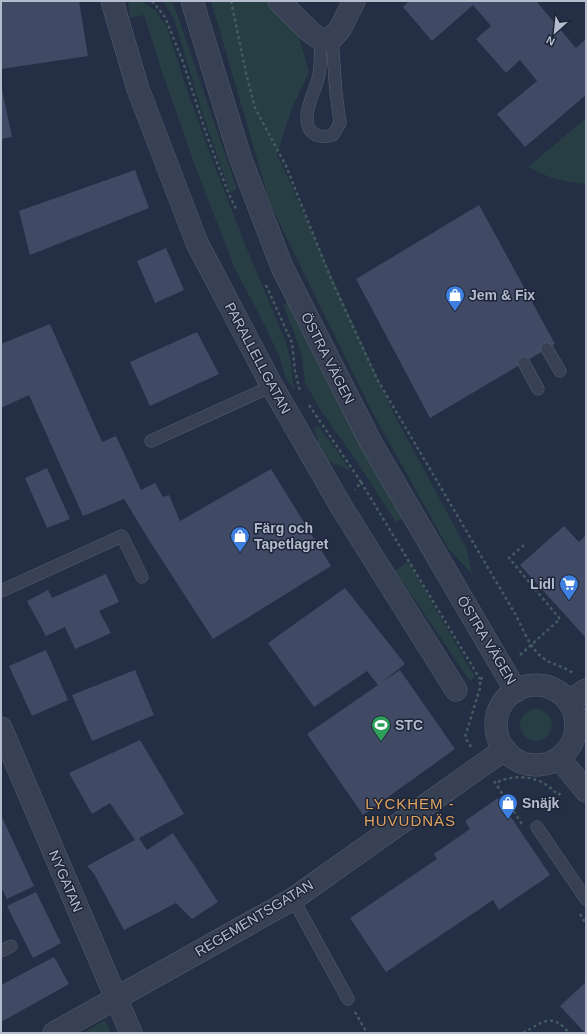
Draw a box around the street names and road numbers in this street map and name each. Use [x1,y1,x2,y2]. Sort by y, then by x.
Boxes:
street label: PARALLELLGATAN [222,300,294,416]
street label: ÖSTRA VÄGEN [298,309,359,406]
street label: ÖSTRA VÄGEN [454,592,521,687]
street label: NYGATAN [46,848,86,914]
street label: REGEMENTSGATAN [192,876,316,960]

